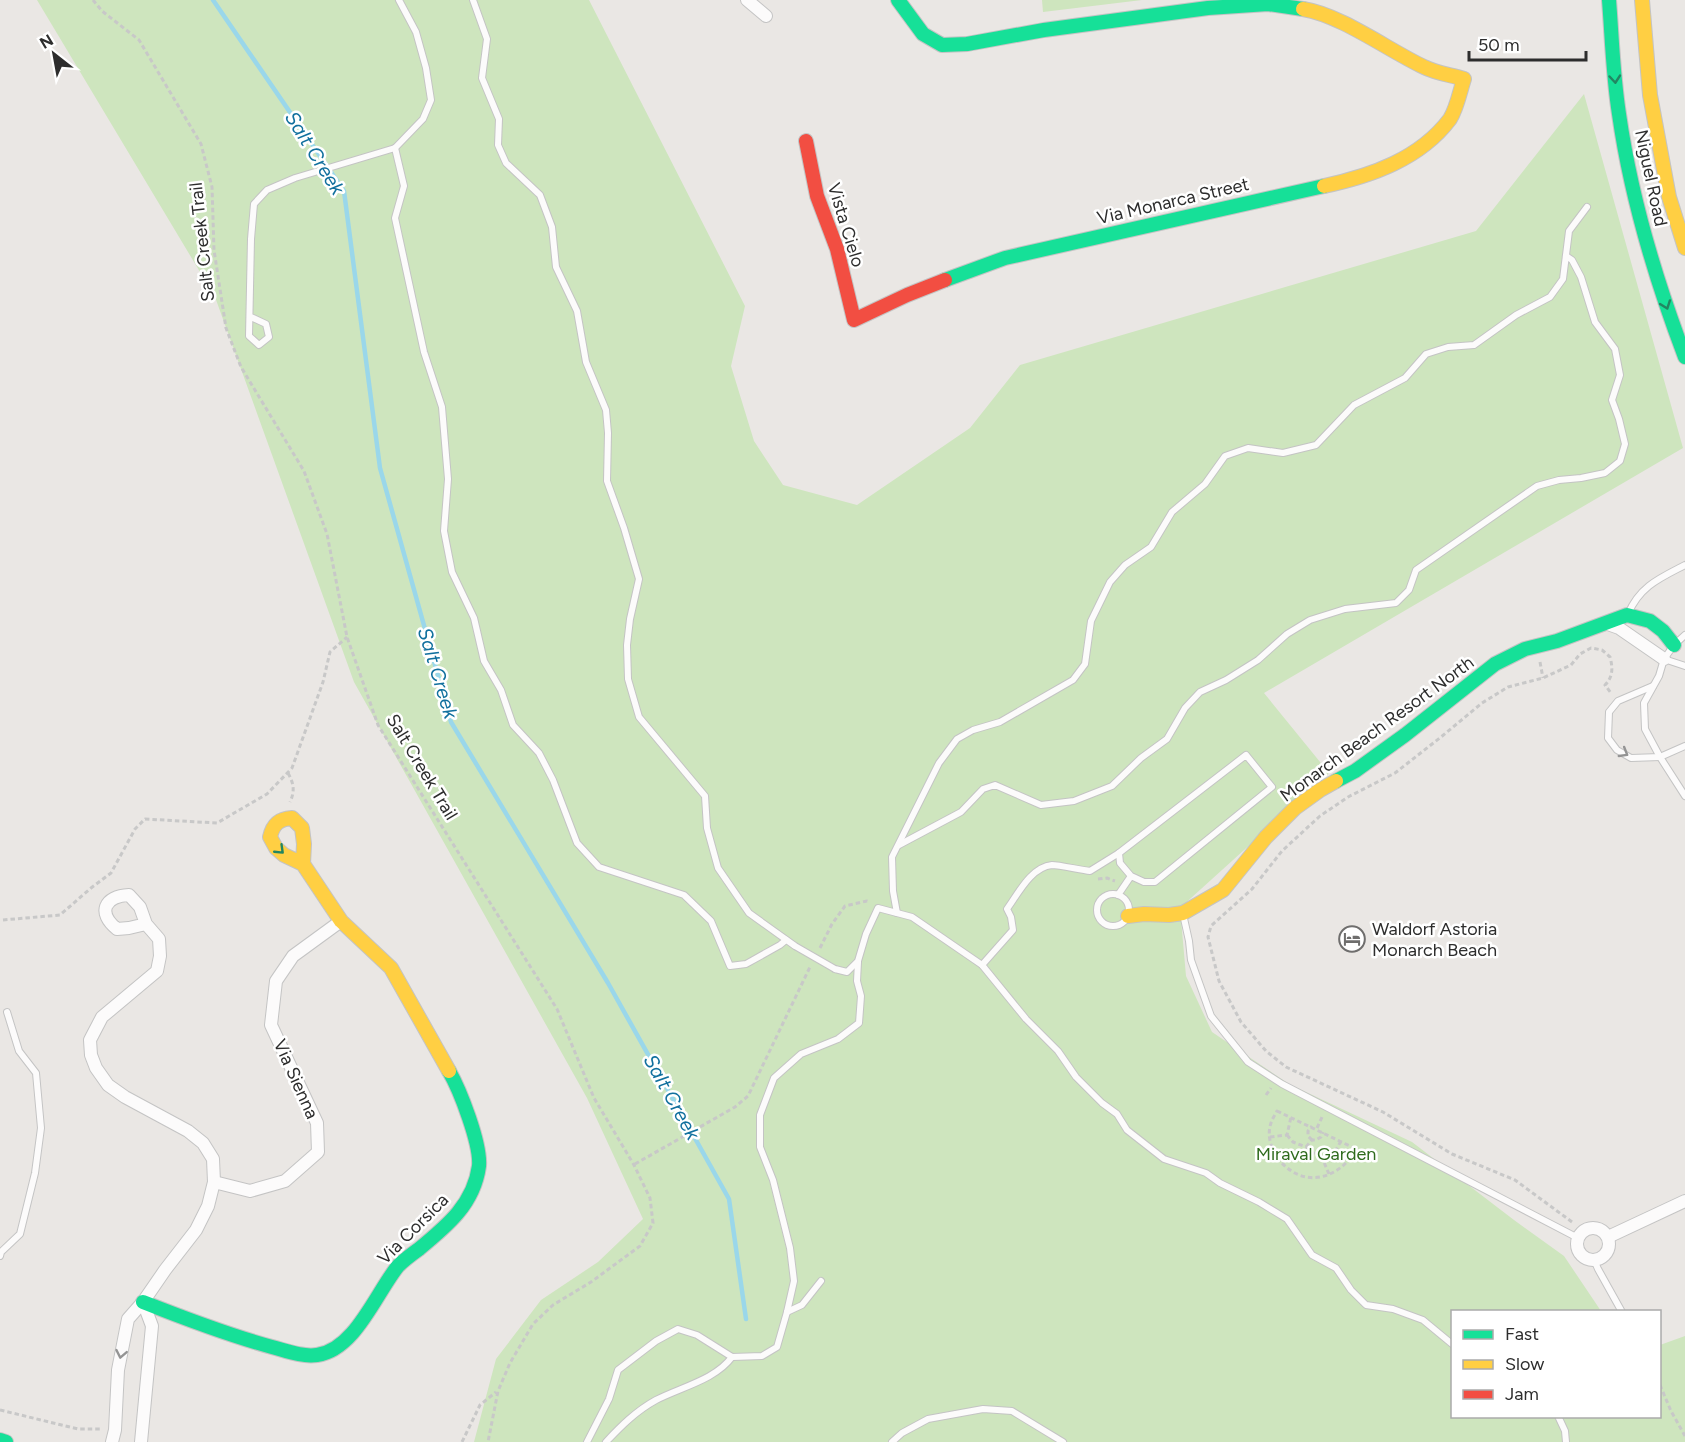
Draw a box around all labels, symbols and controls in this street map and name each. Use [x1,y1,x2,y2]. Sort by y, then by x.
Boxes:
north arrow [24,24,84,84]
scale bar [1469,24,1586,62]
text: N [36,30,57,53]
text: 50 m [1478,34,1520,56]
one-way arrow [1608,75,1621,84]
water label: Salt Creek [280,107,351,200]
street label: Niguel Road [1630,128,1672,228]
street label: Via Monarca Street [1095,173,1251,229]
street label: Vista Cielo [823,180,869,270]
street label: Salt Creek Trail [185,181,219,303]
one-way arrow [1658,299,1671,310]
water label: Salt Creek [413,625,464,723]
street label: Monarch Beach Resort North [1276,651,1478,807]
street label: Salt Creek Trail [382,710,462,824]
one-way arrow [1618,745,1628,757]
one-way arrow [274,843,284,854]
place label: Waldorf Astoria Monarch Beach [1372,918,1497,961]
hotel icon: Waldorf Astoria Monarch Beach [1337,924,1367,954]
street label: Via Sienna [269,1036,323,1122]
water label: Salt Creek [639,1050,706,1145]
park label: Miraval Garden [1256,1143,1376,1165]
street label: Via Corsica [373,1189,453,1269]
legend [1451,1310,1661,1418]
text: Fast [1505,1323,1539,1345]
one-way arrow [115,1349,128,1359]
text: Slow [1505,1353,1544,1375]
text: Jam [1505,1383,1539,1405]

